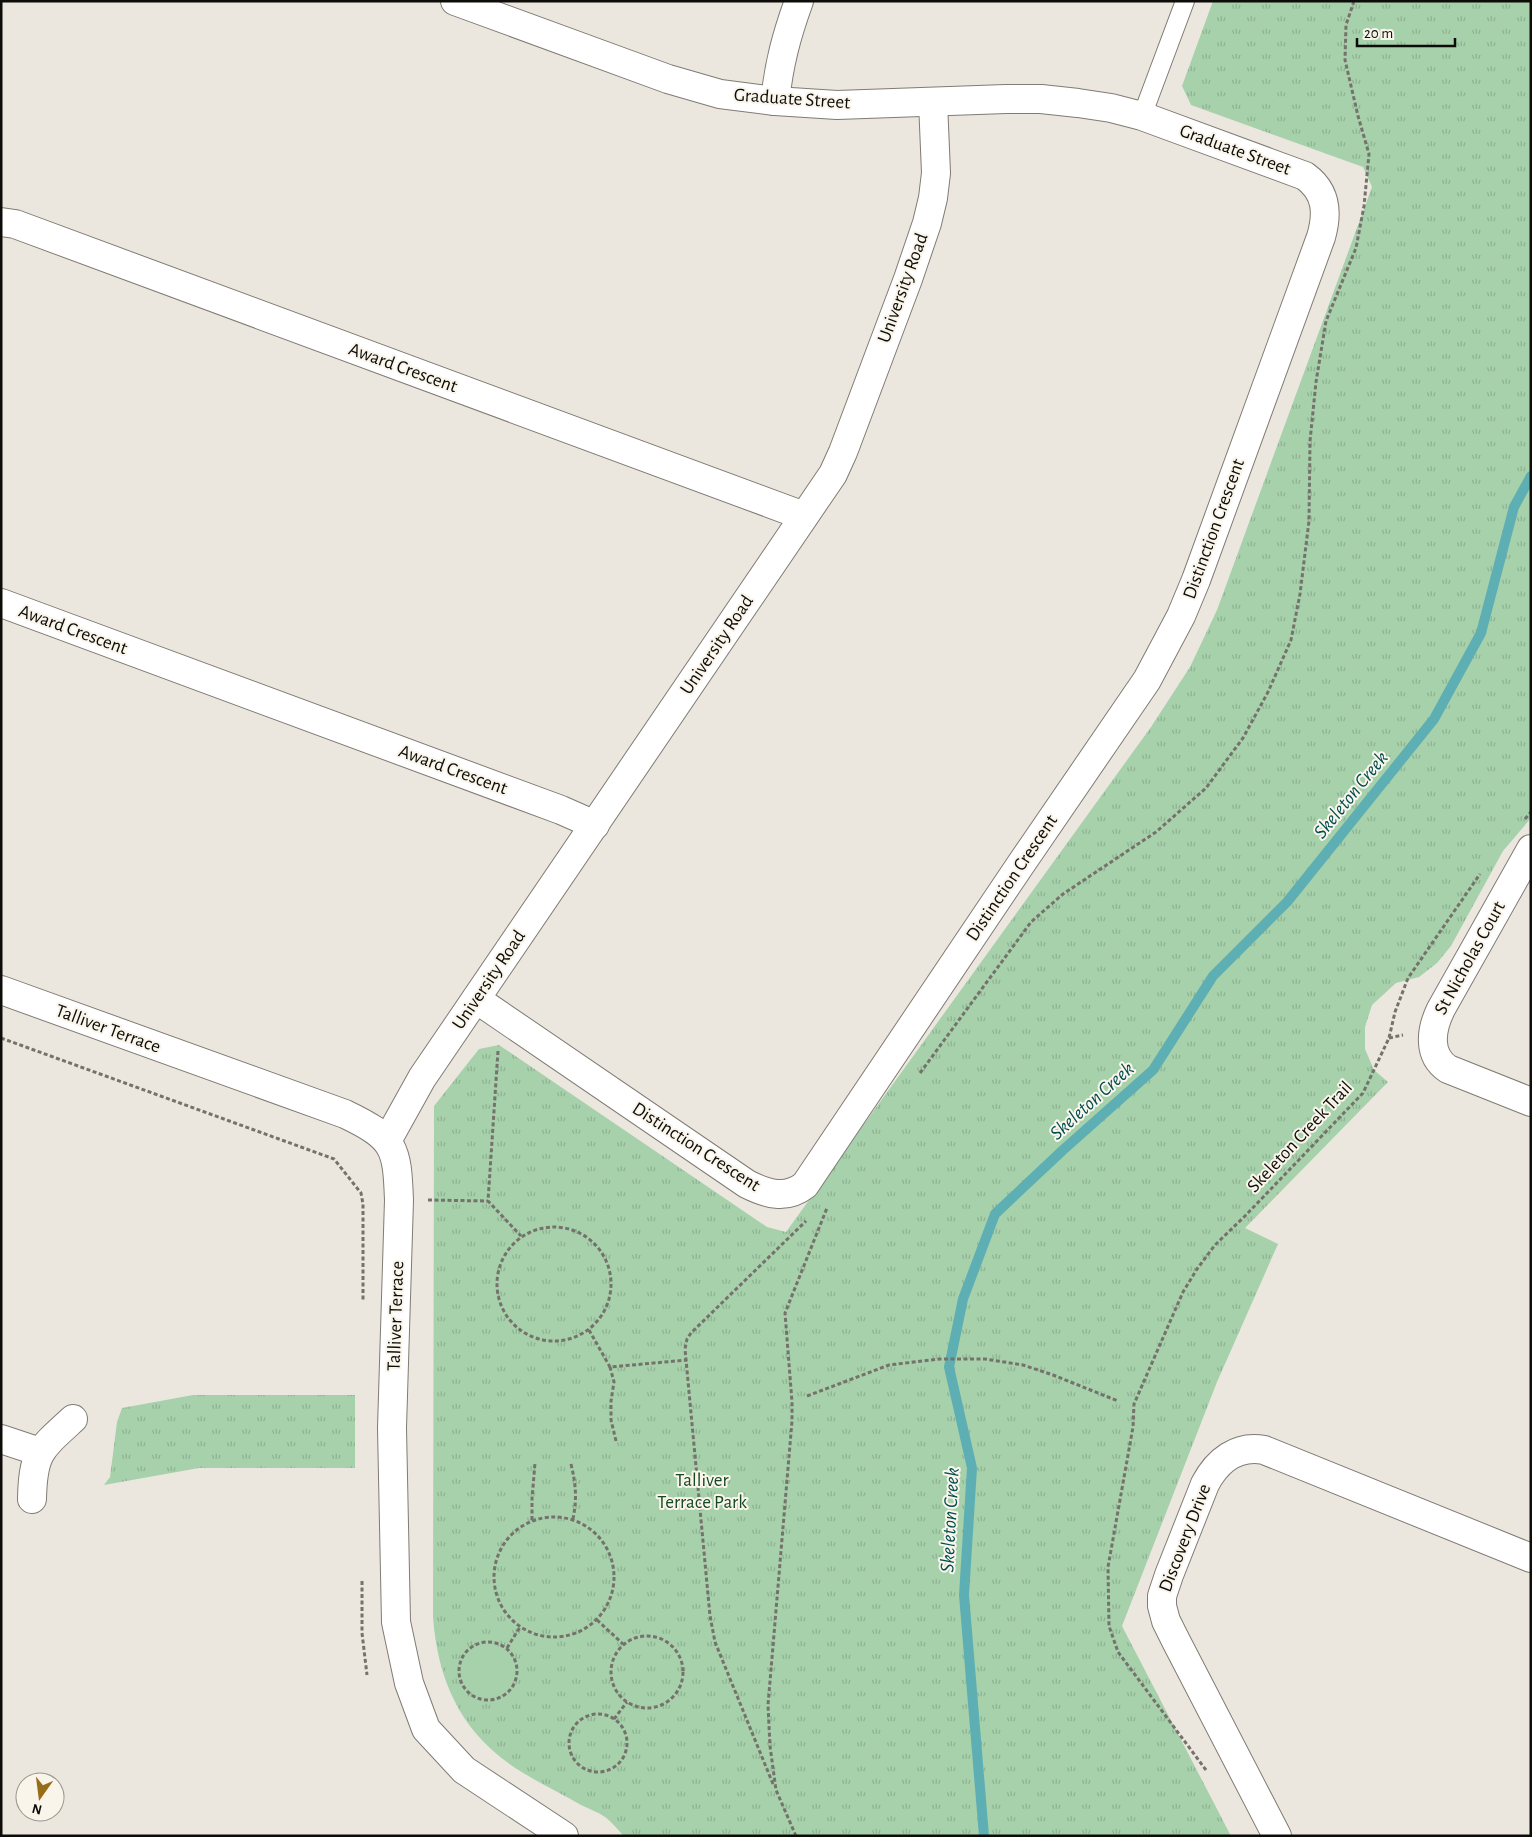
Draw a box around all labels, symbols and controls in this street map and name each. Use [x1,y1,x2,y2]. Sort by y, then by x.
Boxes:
scale bar [1357,15,1454,47]
text: 20 m [1364,26,1393,41]
street label: Graduate Street [733,85,851,113]
street label: Graduate Street [1177,121,1293,179]
street label: University Road [874,230,932,345]
street label: Award Crescent [346,340,460,396]
street label: Distinction Crescent [1180,456,1248,602]
street label: University Road [677,592,757,698]
street label: Award Crescent [16,602,130,658]
street label: Award Crescent [396,742,510,798]
water label: Skeleton Creek [1310,748,1392,842]
street label: Distinction Crescent [963,811,1061,945]
street label: St Nicholas Court [1431,898,1509,1018]
street label: University Road [449,927,529,1033]
street label: Talliver Terrace [53,1001,163,1057]
water label: Skeleton Creek [1046,1058,1138,1144]
street label: Skeleton Creek Trail [1244,1078,1356,1196]
street label: Distinction Crescent [629,1099,763,1195]
street label: Talliver Terrace [385,1261,407,1371]
water label: Skeleton Creek [937,1467,963,1573]
park label: Talliver Terrace Park [657,1471,747,1512]
street label: Discovery Drive [1156,1481,1214,1595]
north arrow [15,1772,65,1822]
text: N [31,1801,44,1817]

